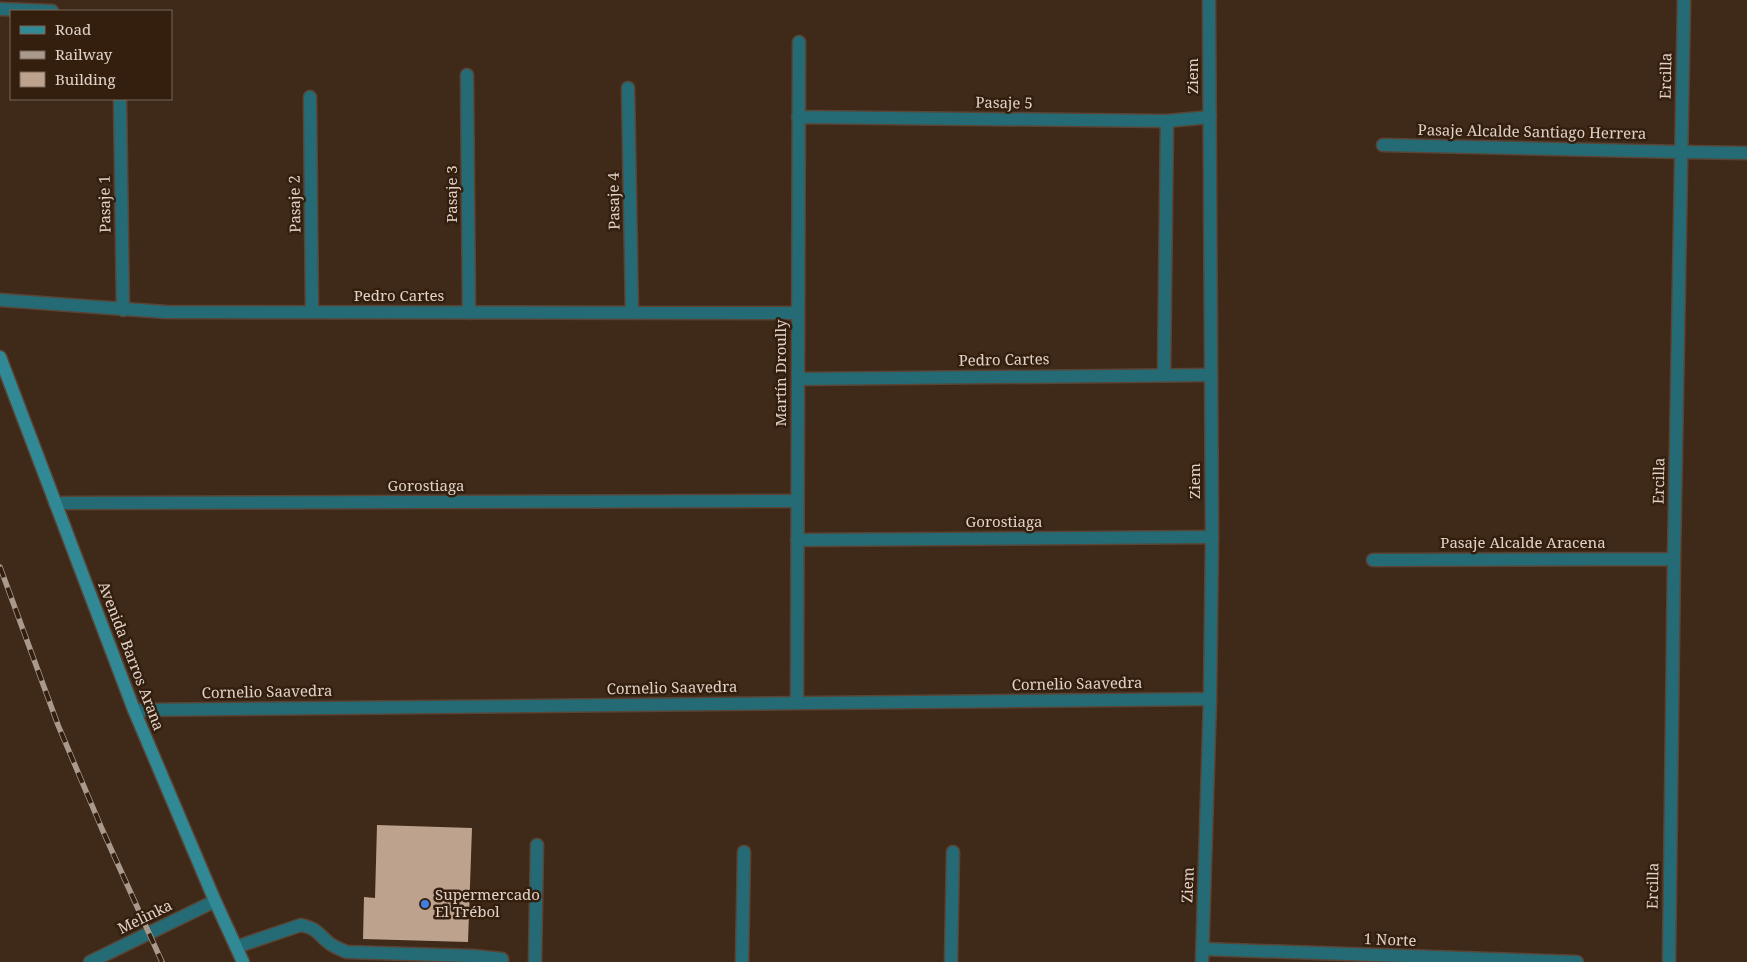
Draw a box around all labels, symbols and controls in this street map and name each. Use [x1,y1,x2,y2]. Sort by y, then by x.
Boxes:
legend [10,10,172,100]
text: Road [55,19,91,39]
text: Railway [55,44,113,64]
street label: Ercilla [1655,53,1675,99]
street label: Ziem [1182,58,1202,94]
text: Building [55,69,116,89]
street label: Pasaje 5 [975,91,1033,113]
street label: Pasaje Alcalde Santiago Herrera [1418,119,1647,143]
street label: Pasaje 3 [441,165,461,223]
street label: Pasaje 4 [602,171,624,230]
street label: Pasaje 1 [93,175,115,233]
street label: Pasaje 2 [283,175,305,233]
street label: Pedro Cartes [354,285,445,305]
street label: Martín Droully [770,319,790,427]
street label: Pedro Cartes [958,348,1050,370]
street label: Ercilla [1648,458,1668,504]
street label: Ziem [1184,463,1204,499]
street label: Gorostiaga [388,475,464,495]
street label: Gorostiaga [966,511,1042,531]
street label: Pasaje Alcalde Aracena [1440,532,1606,552]
street label: Avenida Barros Arana [94,578,170,733]
street label: Cornelio Saavedra [1011,672,1143,694]
street label: Cornelio Saavedra [606,676,738,698]
street label: Cornelio Saavedra [201,680,333,702]
street label: Ercilla [1642,863,1662,909]
street label: Ziem [1176,867,1198,903]
place label: Supermercado El Trébol [435,884,540,921]
street label: Melinka [114,894,175,938]
marker: Supermercado El Trébol [419,898,431,910]
street label: 1 Norte [1363,928,1417,950]

